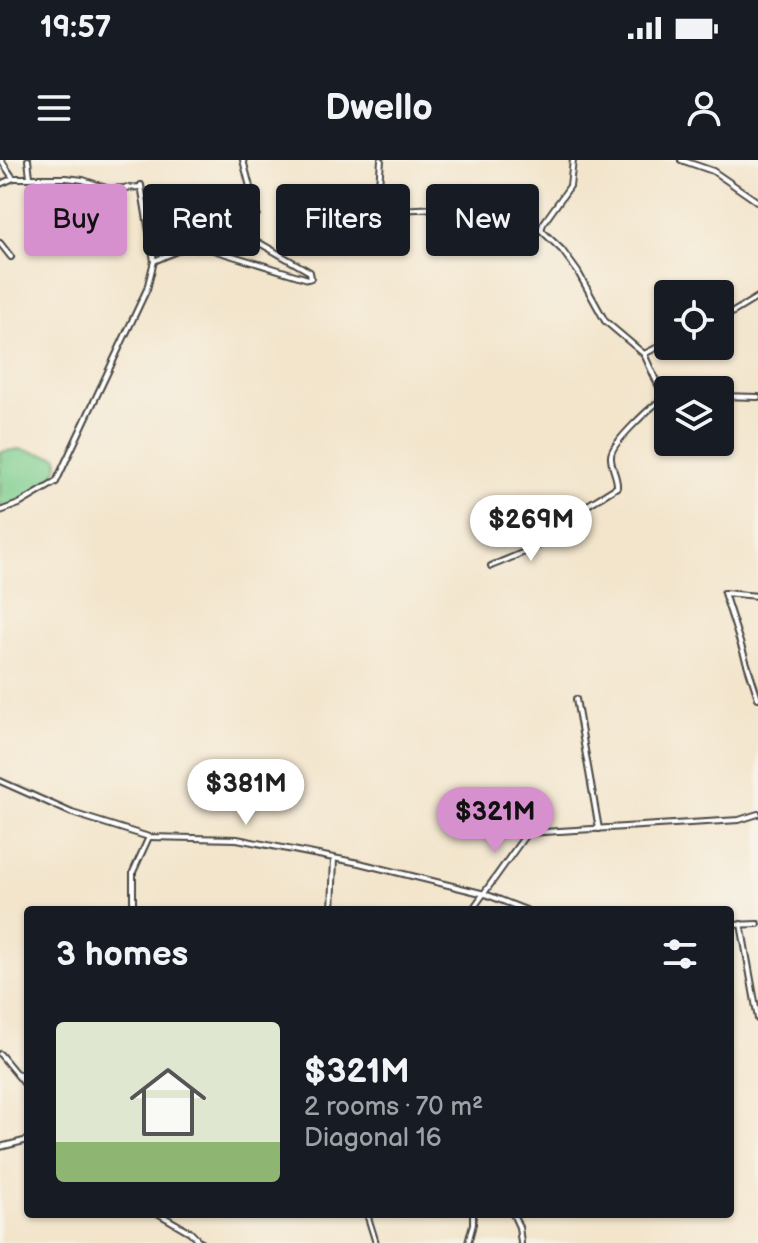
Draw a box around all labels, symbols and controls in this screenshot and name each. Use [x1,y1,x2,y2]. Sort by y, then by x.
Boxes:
text: 19:57 [40,10,111,46]
icon: menu [32,86,76,130]
icon: person [682,86,726,130]
text: Dwello [325,87,433,130]
chip: Buy [24,184,127,256]
chip: Rent [143,184,260,256]
chip: Filters [276,184,410,256]
chip: New [426,184,539,256]
map controls [654,280,734,456]
button: locate [654,280,734,360]
button: layers [654,376,734,456]
pin: $269M [475,495,587,563]
text: $269M [488,505,574,536]
pin: $381M [190,759,302,827]
text: $381M [205,769,287,800]
pin: $321M [439,787,551,855]
text: $321M [455,797,535,828]
icon: filters [658,932,702,976]
text: 3 homes [56,934,188,975]
text: $321M [304,1051,410,1092]
icon: home [120,1054,216,1150]
text: 2 rooms · 70 m² [304,1092,483,1123]
text: Diagonal 16 [304,1123,442,1154]

